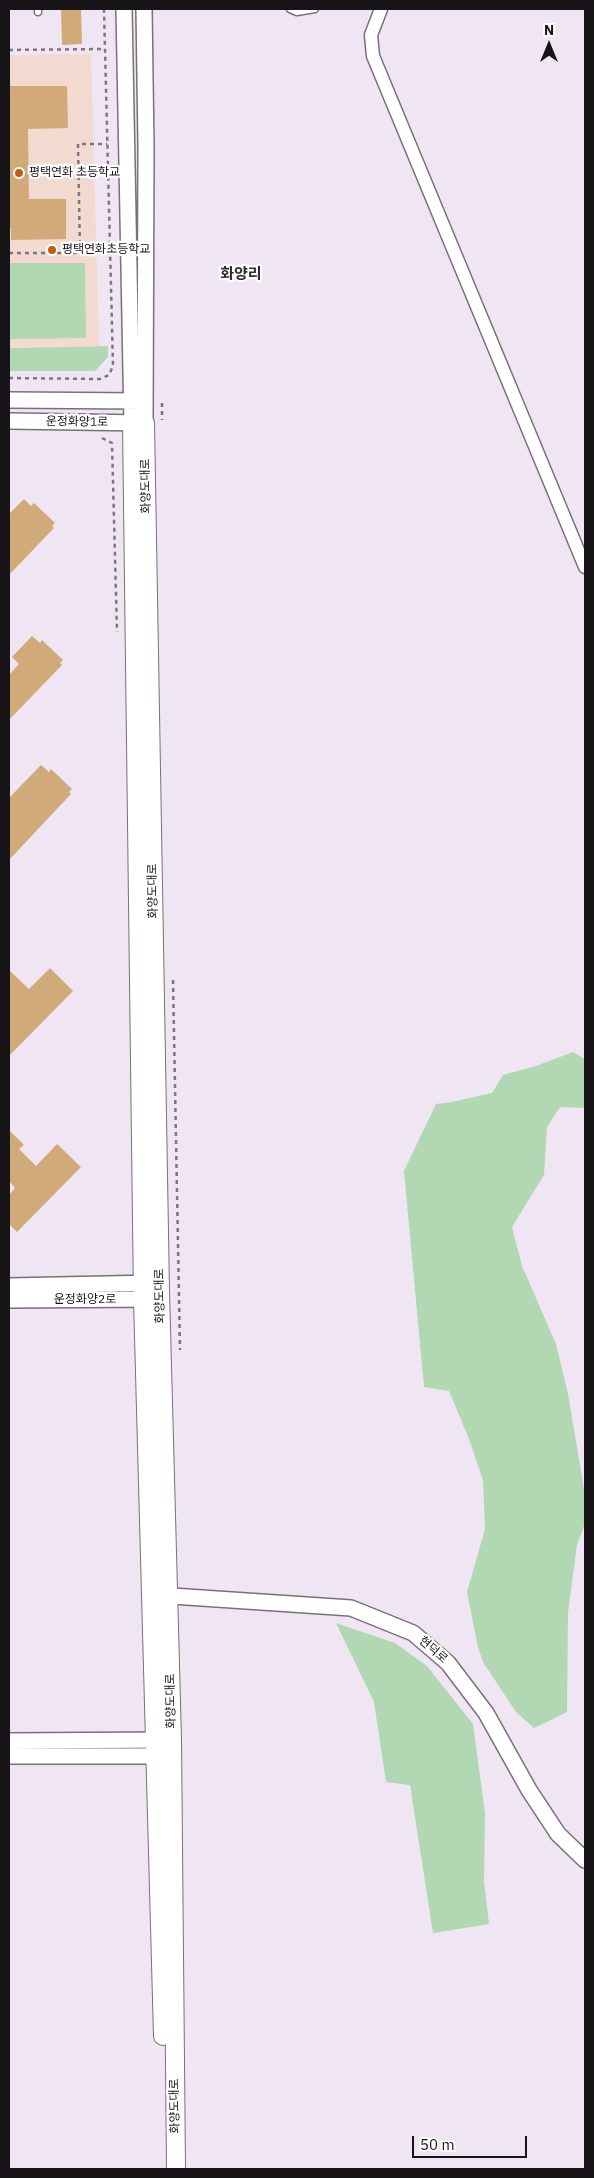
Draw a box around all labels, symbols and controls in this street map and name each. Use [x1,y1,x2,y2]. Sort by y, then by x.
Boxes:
north arrow [524,20,574,70]
text: N [544,21,554,39]
place label: 평택연화 초등학교 [29,166,120,180]
marker: 평택연화 초등학교 [13,167,25,179]
place label: 평택연화초등학교 [62,243,150,257]
marker: 평택연화초등학교 [46,244,58,256]
district label: 화양리 [220,266,262,284]
street label: 운정화양1로 [46,414,108,430]
street label: 화양도대로 [138,458,154,514]
street label: 화양도대로 [145,863,161,919]
street label: 화양도대로 [152,1268,168,1324]
street label: 운정화양2로 [54,1293,116,1307]
street label: 현덕로 [416,1634,450,1666]
street label: 화양도대로 [163,1673,179,1729]
street label: 화양도대로 [167,2078,183,2134]
scale bar [414,2126,529,2158]
text: 50 m [420,2135,455,2154]

